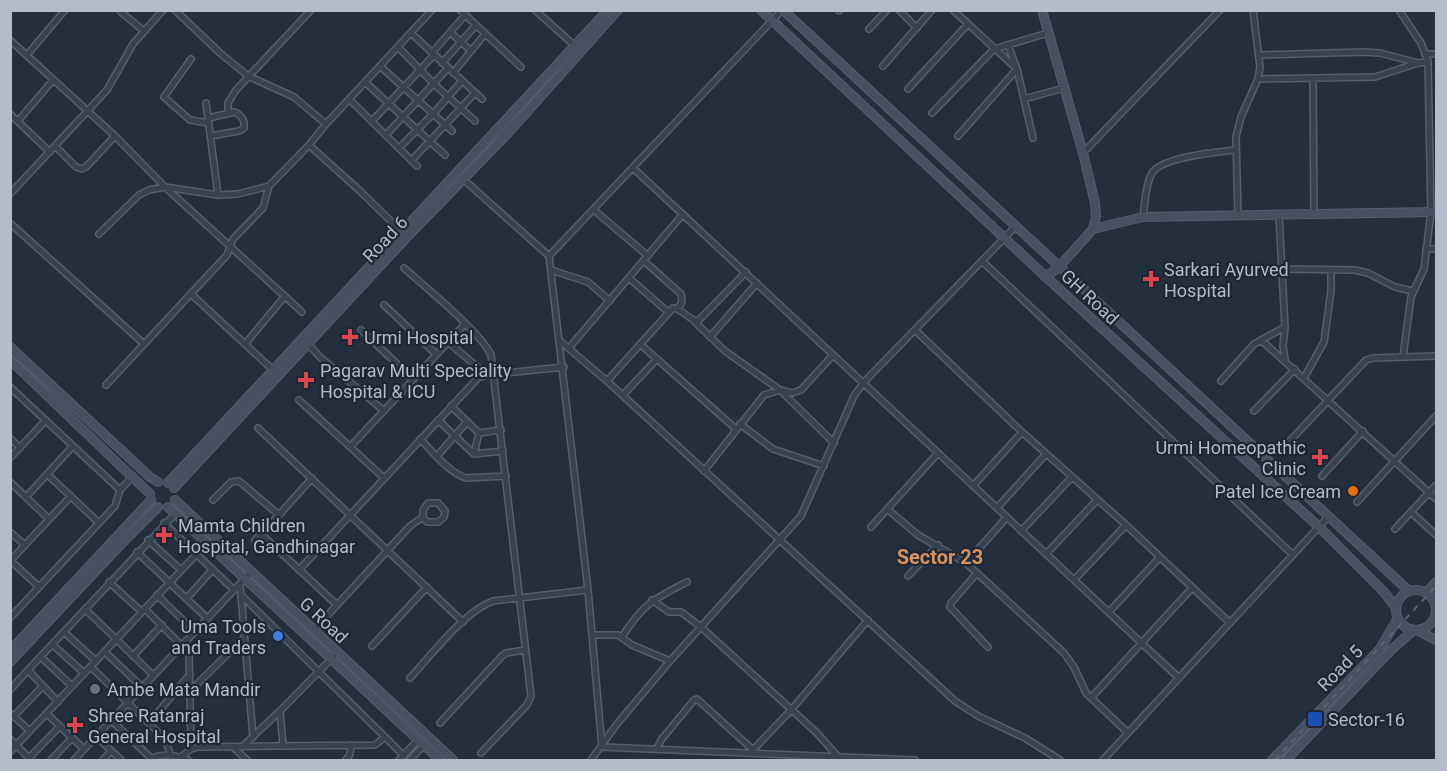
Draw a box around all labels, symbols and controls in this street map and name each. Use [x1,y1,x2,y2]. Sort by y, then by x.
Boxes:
street label: Road 6 [358,211,412,267]
place label: Sarkari Ayurved Hospital [1164,259,1289,301]
street label: GH Road [1057,265,1123,329]
marker: Sarkari Ayurved Hospital [1142,270,1160,288]
place label: Urmi Hospital [364,327,473,348]
marker: Urmi Hospital [341,328,359,346]
place label: Pagarav Multi Speciality Hospital & ICU [320,360,512,402]
marker: Pagarav Multi Speciality Hospital & ICU [297,371,315,389]
place label: Urmi Homeopathic Clinic [1155,437,1306,479]
marker: Urmi Homeopathic Clinic [1311,448,1329,466]
place label: Patel Ice Cream [1215,481,1341,502]
marker: Patel Ice Cream [1346,484,1360,498]
place label: Mamta Children Hospital, Gandhinagar [178,515,355,557]
marker: Mamta Children Hospital, Gandhinagar [155,526,173,544]
district label: Sector 23 [897,545,983,569]
street label: G Road [296,593,352,647]
place label: Uma Tools and Traders [171,616,266,658]
marker: Uma Tools and Traders [271,629,285,643]
street label: Road 5 [1313,641,1367,695]
place label: Ambe Mata Mandir [107,679,260,700]
marker: Ambe Mata Mandir [88,682,102,696]
place label: Shree Ratanraj General Hospital [88,705,221,747]
place label: Sector-16 [1328,709,1405,730]
marker: Sector-16 [1306,710,1324,728]
marker: Shree Ratanraj General Hospital [66,716,84,734]

